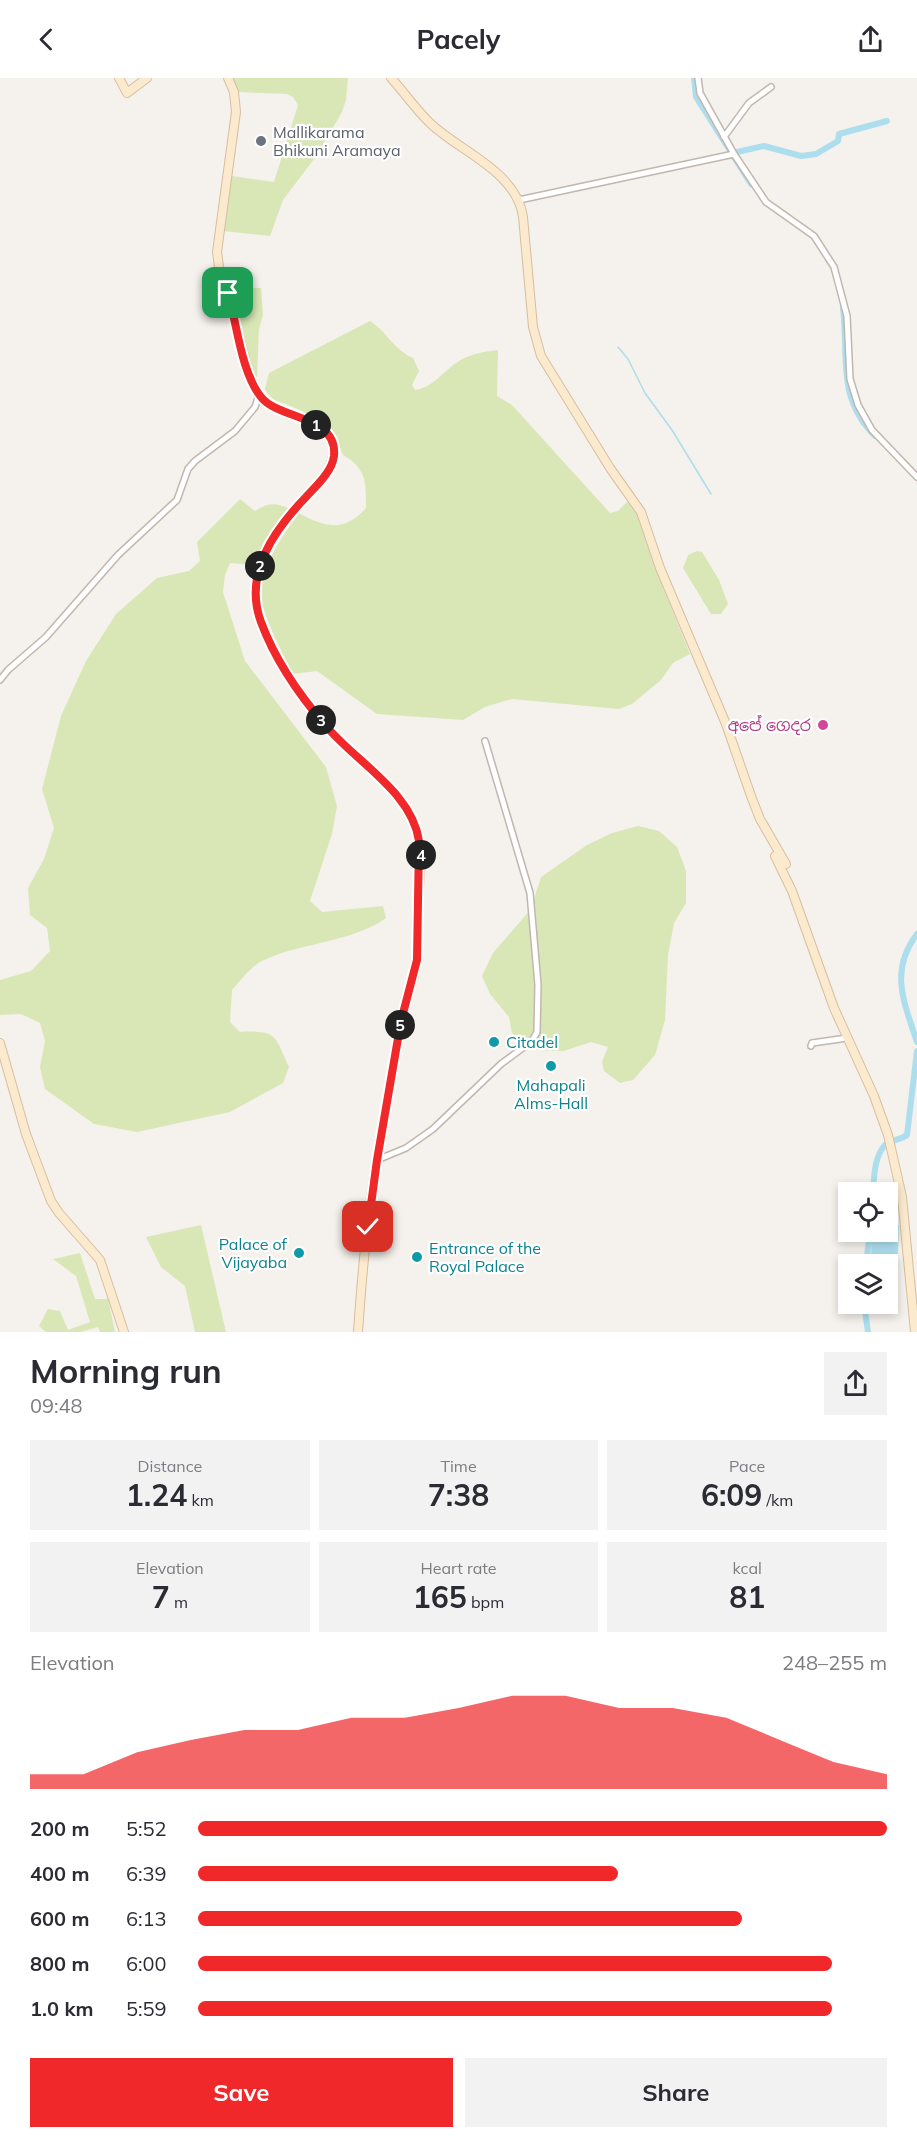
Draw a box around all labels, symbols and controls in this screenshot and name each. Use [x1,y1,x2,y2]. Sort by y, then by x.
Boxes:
text: Pacely [417,22,500,56]
icon: back [30,23,63,56]
icon: share [854,23,887,56]
place label: Mallikarama Bhikuni Aramaya [273,122,401,160]
marker: Mallikarama Bhikuni Aramaya [254,134,268,148]
pin [202,267,253,318]
icon: arrive [211,276,244,309]
pin: 1 [301,410,331,440]
text: 1 [311,415,321,435]
pin: 2 [245,551,275,581]
text: 2 [255,556,265,576]
pin: 3 [306,705,336,735]
text: 3 [316,710,326,730]
place label: අපේ ගෙදර [728,715,811,735]
marker: අපේ ගෙදර [816,718,830,732]
pin: 4 [406,840,436,870]
text: 4 [416,845,426,865]
pin: 5 [385,1010,415,1040]
text: 5 [395,1015,405,1035]
place label: Citadel [506,1032,558,1052]
marker: Citadel [487,1035,501,1049]
marker: Mahapali Alms-Hall [544,1059,558,1073]
place label: Mahapali Alms-Hall [514,1075,588,1113]
map controls [838,1182,898,1314]
button: locate [838,1182,898,1242]
pin [342,1201,393,1252]
icon: check [351,1210,384,1243]
place label: Palace of Vijayaba [219,1234,288,1272]
place label: Entrance of the Royal Palace [429,1238,541,1276]
marker: Palace of Vijayaba [292,1246,306,1260]
marker: Entrance of the Royal Palace [410,1250,424,1264]
button: layers [838,1254,898,1314]
text: Morning run [30,1350,222,1391]
button: share [824,1352,887,1415]
text: 09:48 [30,1393,83,1418]
text: Distance [138,1456,202,1476]
text: Time [440,1456,477,1476]
text: Pace [729,1456,765,1476]
text: 1.24 [126,1476,187,1514]
text: 7:38 [428,1476,489,1514]
text: 6:09 [701,1476,762,1514]
text: km [187,1490,214,1510]
text: /km [762,1490,793,1510]
text: Elevation [136,1558,204,1578]
text: Heart rate [420,1558,497,1578]
text: kcal [733,1558,762,1578]
text: 7 [152,1578,170,1616]
text: 165 [413,1578,467,1616]
text: 81 [729,1578,765,1616]
text: m [170,1592,188,1612]
text: bpm [467,1592,504,1612]
text: Elevation [30,1650,115,1675]
text: 248–255 m [782,1650,887,1675]
text: 200 m [30,1816,89,1841]
text: 5:52 [126,1816,167,1841]
text: 400 m [30,1861,89,1886]
text: 6:39 [126,1861,167,1886]
text: 600 m [30,1906,89,1931]
text: 6:13 [126,1906,167,1931]
text: 800 m [30,1951,89,1976]
text: 6:00 [126,1951,167,1976]
text: 1.0 km [30,1996,93,2021]
text: 5:59 [126,1996,167,2021]
button: Save [30,2058,453,2127]
button: Share [465,2058,887,2127]

